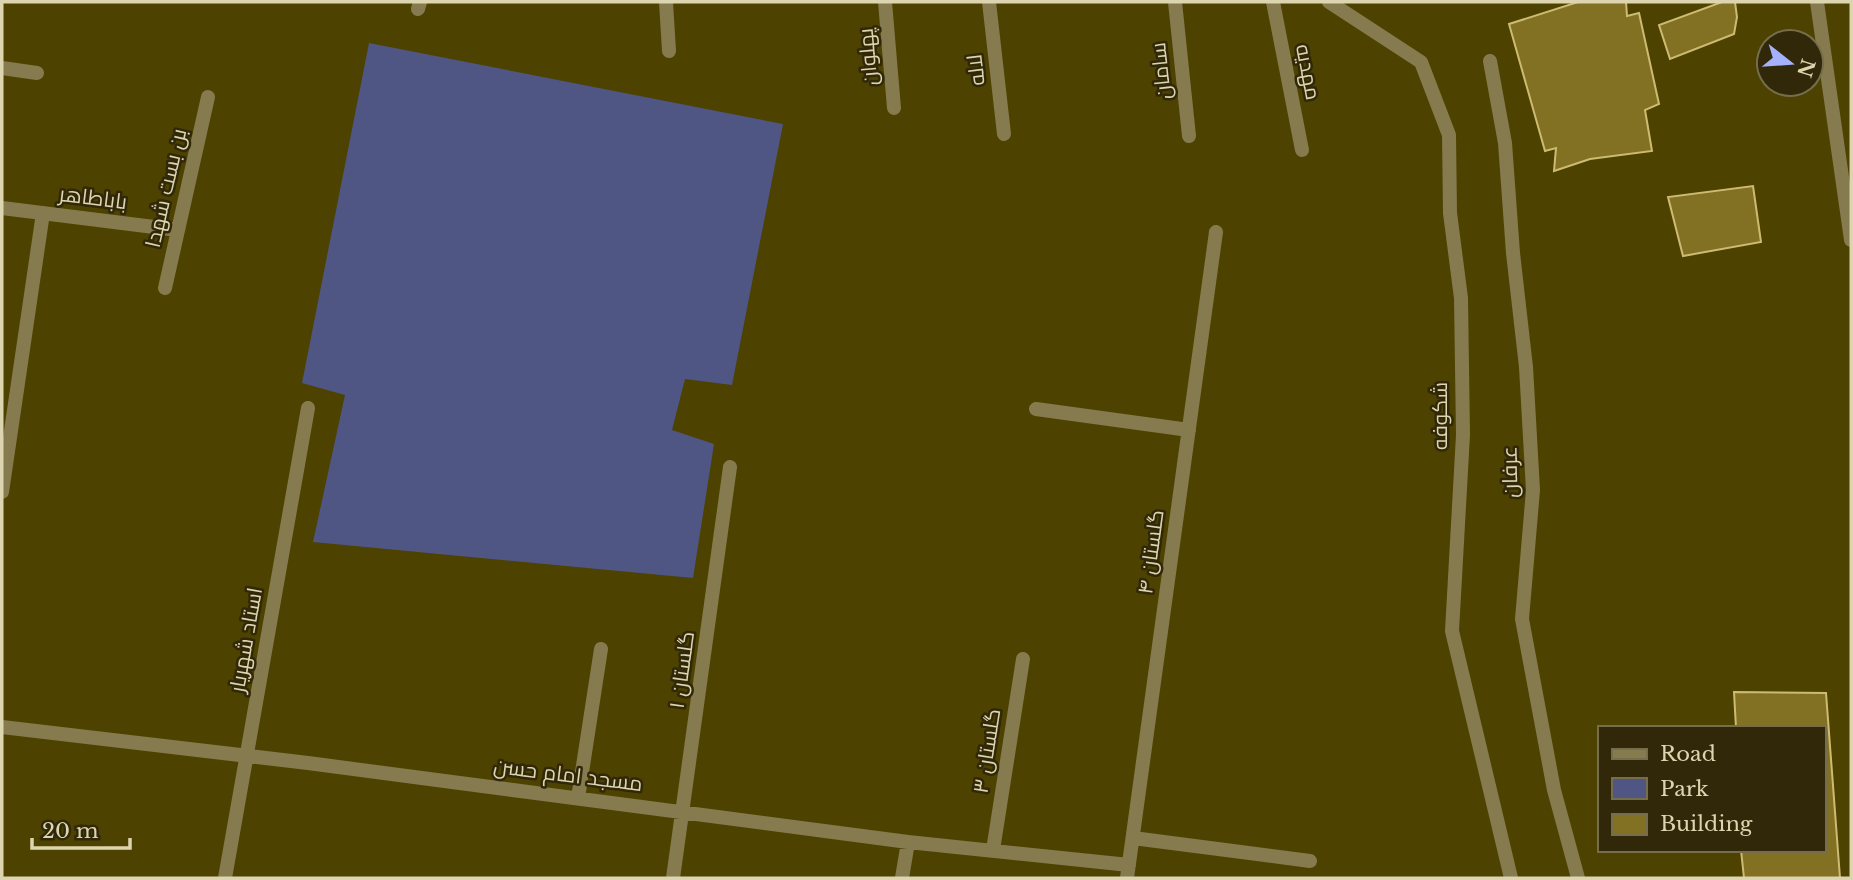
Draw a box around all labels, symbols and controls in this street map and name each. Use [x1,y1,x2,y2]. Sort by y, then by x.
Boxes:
street label: پهلوان [853,27,884,87]
north arrow [1755,28,1825,98]
street label: سامان [1145,41,1177,101]
street label: مهدیه [1290,42,1326,102]
street label: لاله [961,53,991,87]
text: N [1792,56,1819,80]
street label: بن بست شهدا [140,126,192,250]
street label: باباطاهر [56,181,129,215]
street label: شکوفه [1427,382,1453,450]
street label: عرفان [1497,446,1523,498]
street label: گلستان ۴ [1132,508,1170,596]
street label: استاد شهریار [224,585,268,696]
street label: گلستان ۱ [664,630,700,710]
street label: گلستان ۳ [967,707,1007,795]
legend [1598,726,1825,852]
text: Road [1660,741,1716,767]
street label: مسجد امام حسن [492,753,644,798]
text: Park [1660,776,1709,802]
scale bar [32,806,130,850]
text: Building [1660,811,1753,837]
text: 20 m [42,818,99,844]

